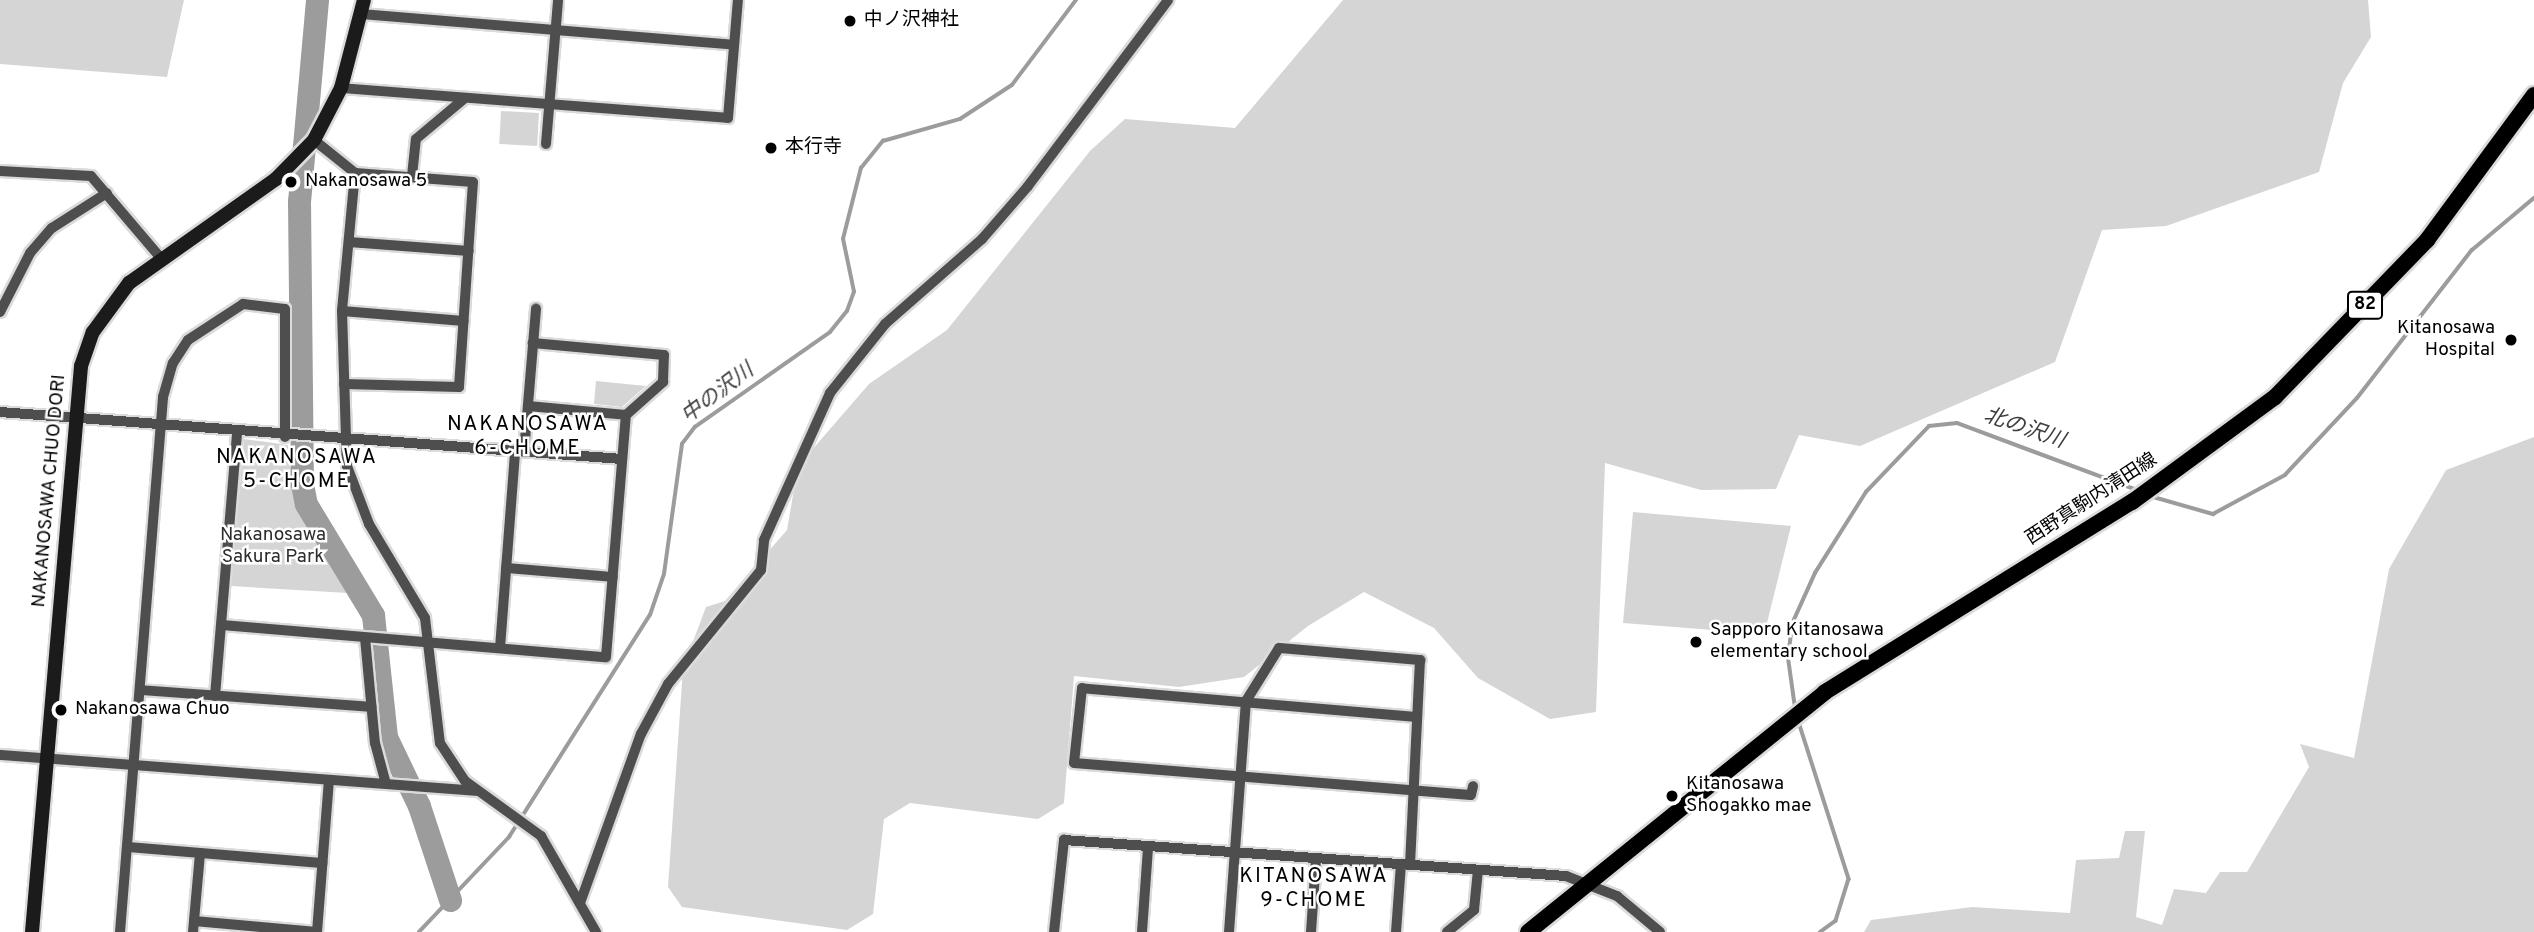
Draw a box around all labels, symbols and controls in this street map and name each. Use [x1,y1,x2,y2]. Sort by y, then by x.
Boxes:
place label: 中ノ沢神社 [864,10,959,32]
marker: 中ノ沢神社 [842,13,858,29]
place label: 本行寺 [785,137,842,159]
marker: 本行寺 [763,140,779,156]
place label: Nakanosawa 5 [305,171,427,193]
marker: Nakanosawa 5 [283,174,299,190]
road number: 82 [2346,290,2384,320]
place label: Kitanosawa Hospital [2397,318,2495,362]
marker: Kitanosawa Hospital [2501,330,2521,350]
water label: 中の沢川 [677,359,759,429]
street label: NAKANOSAWA CHUO DORI [28,373,72,609]
water label: 北の沢川 [1980,403,2068,455]
district label: NAKANOSAWA 6-CHOME [448,412,608,462]
district label: NAKANOSAWA 5-CHOME [217,445,377,495]
street label: 西野真駒内清田線 [2022,449,2162,551]
park label: Nakanosawa Sakura Park [220,525,326,569]
place label: Sapporo Kitanosawa elementary school [1710,620,1884,664]
marker: Sapporo Kitanosawa elementary school [1688,634,1704,650]
place label: Nakanosawa Chuo [75,699,230,721]
marker: Nakanosawa Chuo [53,702,69,718]
place label: Kitanosawa Shogakko mae [1686,774,1811,818]
marker: Kitanosawa Shogakko mae [1664,788,1680,804]
district label: KITANOSAWA 9-CHOME [1240,864,1388,914]

